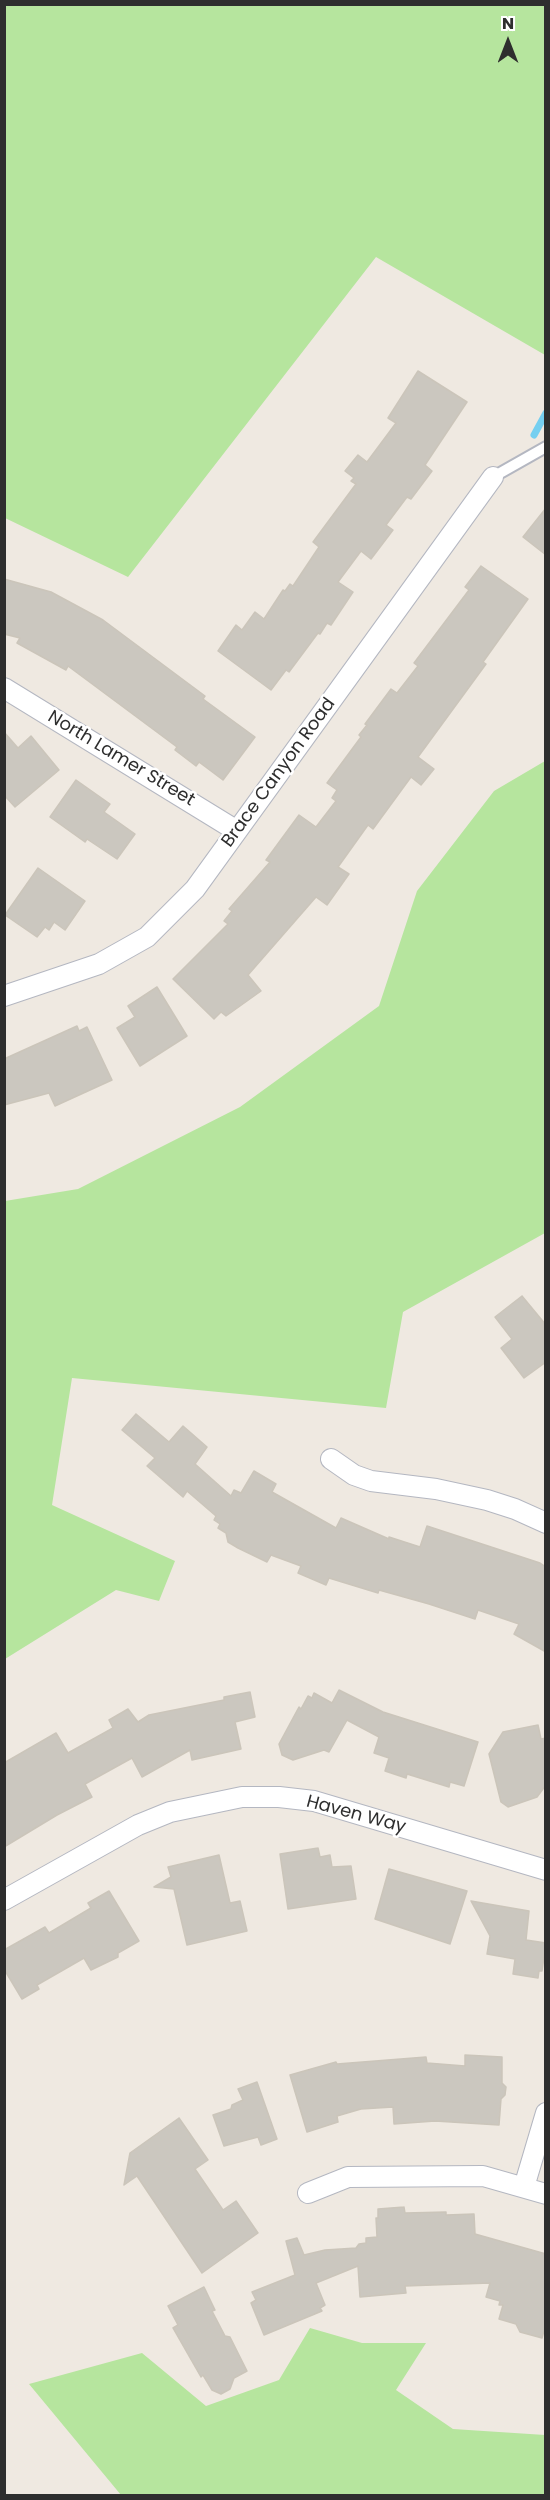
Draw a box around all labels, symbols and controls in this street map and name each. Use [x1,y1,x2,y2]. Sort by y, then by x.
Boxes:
north arrow [478,12,538,72]
text: N [502,12,514,35]
street label: Brace Canyon Road [218,694,340,852]
street label: North Lamer Street [44,707,198,811]
street label: Haven Way [304,1791,408,1839]

